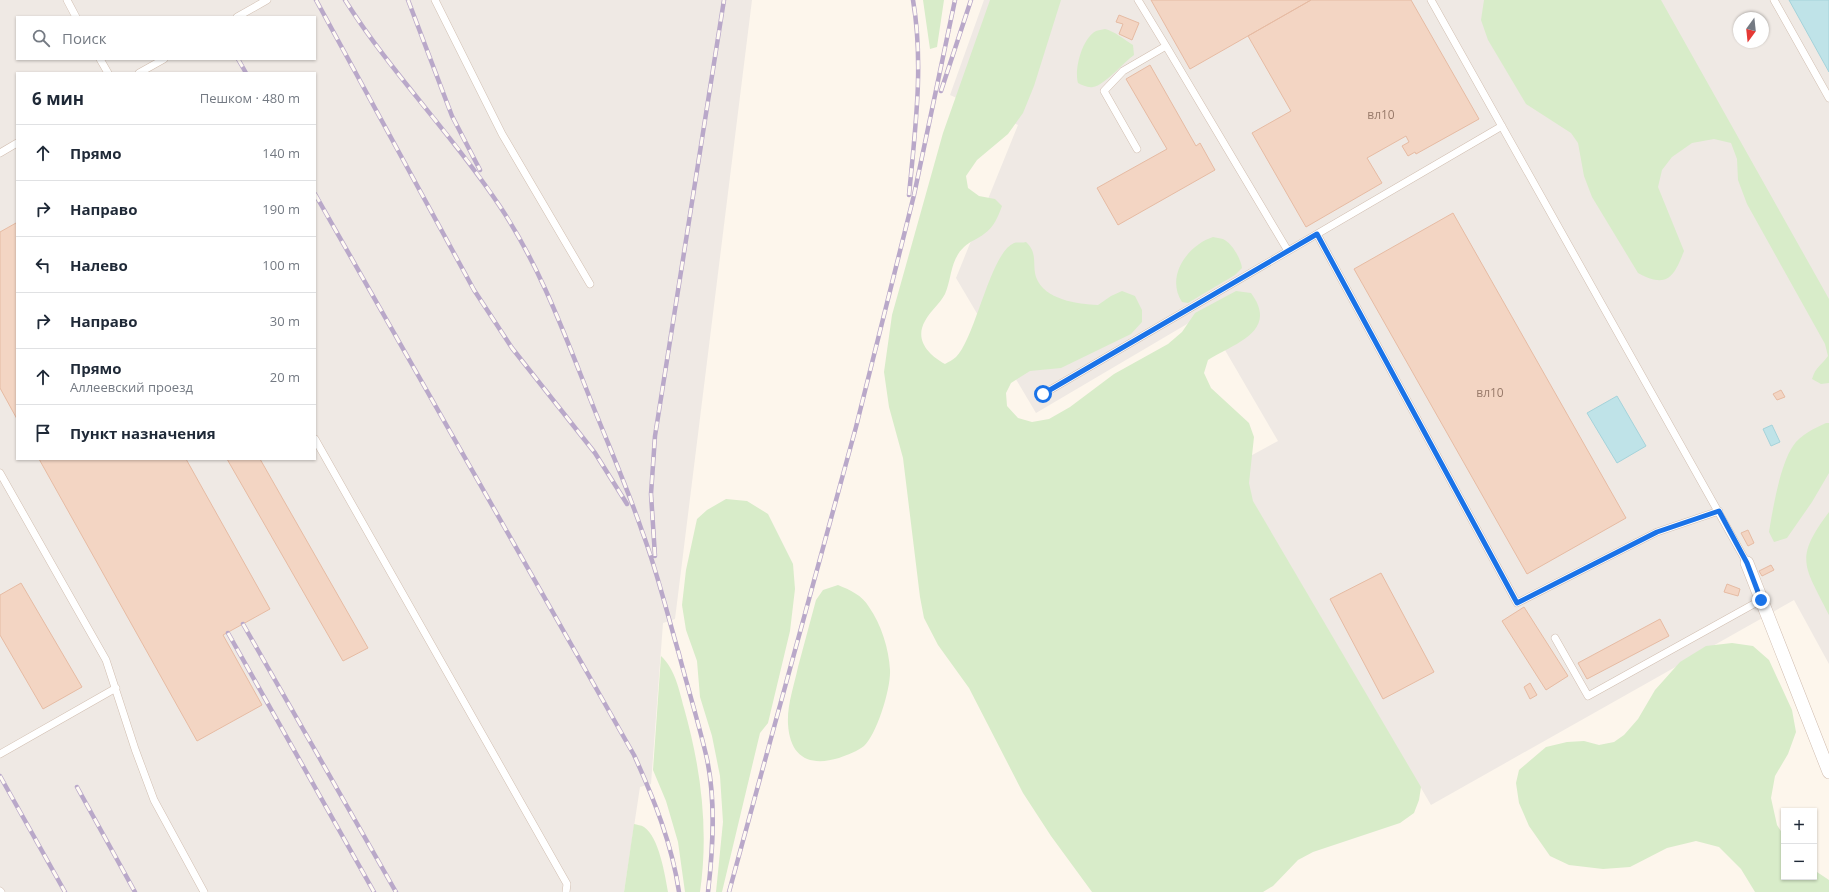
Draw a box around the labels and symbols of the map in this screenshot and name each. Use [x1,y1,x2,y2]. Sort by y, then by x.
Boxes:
north arrow [1733,12,1769,48]
house number: вл10 [1367,106,1395,123]
house number: вл10 [1476,384,1504,401]
route start [1034,385,1052,403]
route end [1752,591,1770,609]

